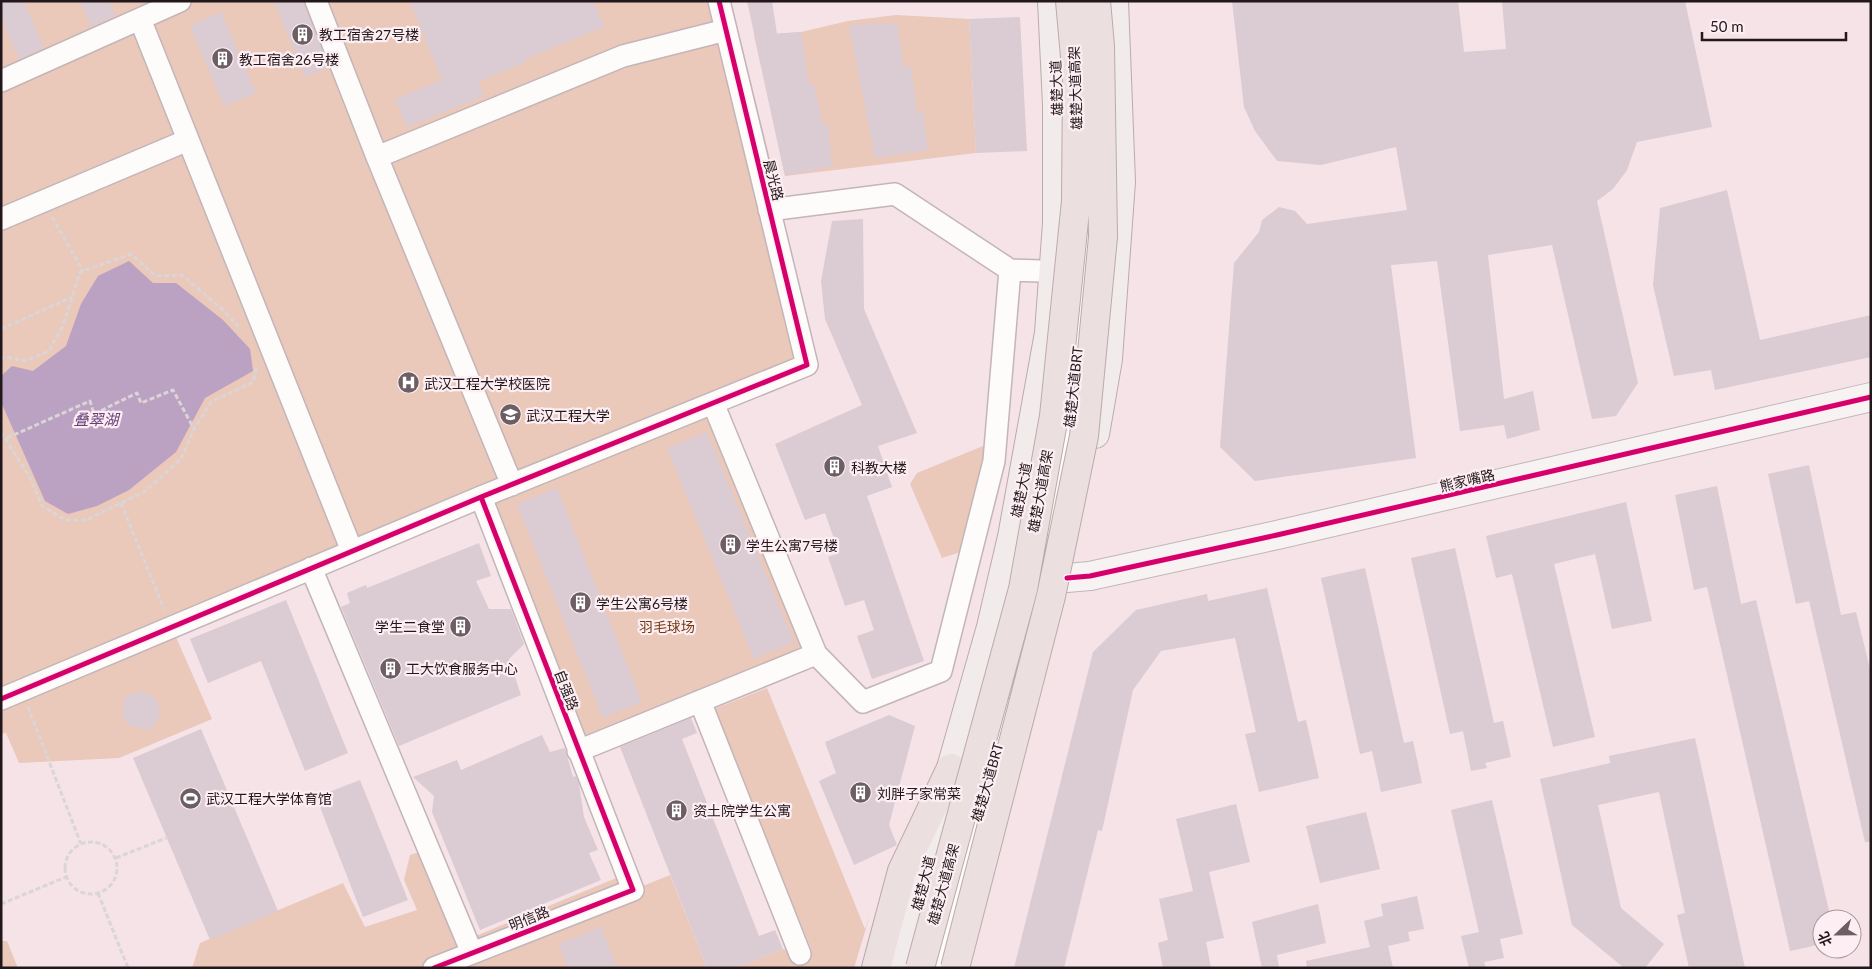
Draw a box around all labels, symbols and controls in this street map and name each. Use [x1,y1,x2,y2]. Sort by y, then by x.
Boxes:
scale bar [1702,10,1846,42]
text: 50 m [1710,17,1744,35]
building icon: 教工宿舍27号楼 [291,22,315,46]
place label: 教工宿舍27号楼 [319,26,419,43]
street label: 雄楚大道高架 [1065,46,1085,130]
building icon: 教工宿舍26号楼 [211,47,235,71]
place label: 教工宿舍26号楼 [239,51,339,68]
street label: 雄楚大道 [1047,60,1065,116]
street label: 晨光路 [761,158,787,202]
street label: 雄楚大道BRT [1060,345,1086,429]
hospital icon: 武汉工程大学校医院 [396,371,420,395]
place label: 武汉工程大学校医院 [424,375,550,392]
school or university icon: 武汉工程大学 [498,403,522,427]
place label: 武汉工程大学 [526,407,610,424]
water label: 叠翠湖 [73,410,120,428]
street label: 雄楚大道高架 [1024,448,1056,534]
building icon: 科教大楼 [823,455,847,479]
place label: 科教大楼 [851,459,907,476]
street label: 雄楚大道 [1007,461,1035,519]
street label: 熊家嘴路 [1438,465,1496,495]
building icon: 学生公寓7号楼 [718,533,742,557]
place label: 学生公寓7号楼 [746,537,838,554]
building icon: 学生公寓6号楼 [568,591,592,615]
place label: 学生公寓6号楼 [596,595,688,612]
building icon: 学生二食堂 [449,614,473,638]
place label: 学生二食堂 [375,618,445,635]
park label: 羽毛球场 [639,618,695,635]
building icon: 工大饮食服务中心 [378,656,402,680]
place label: 工大饮食服务中心 [406,660,518,677]
street label: 自强路 [552,667,582,713]
street label: 雄楚大道BRT [968,740,1007,824]
building icon: 刘胖子家常菜 [849,781,873,805]
place label: 刘胖子家常菜 [877,785,961,802]
sports icon: 武汉工程大学体育馆 [178,786,202,810]
place label: 武汉工程大学体育馆 [206,790,332,807]
building icon: 资土院学生公寓 [665,798,689,822]
place label: 资土院学生公寓 [693,802,791,819]
street label: 雄楚大道高架 [924,841,962,927]
street label: 雄楚大道 [908,854,938,912]
street label: 明信路 [506,902,552,934]
north arrow [1812,909,1862,959]
text: 北 [1814,929,1835,949]

